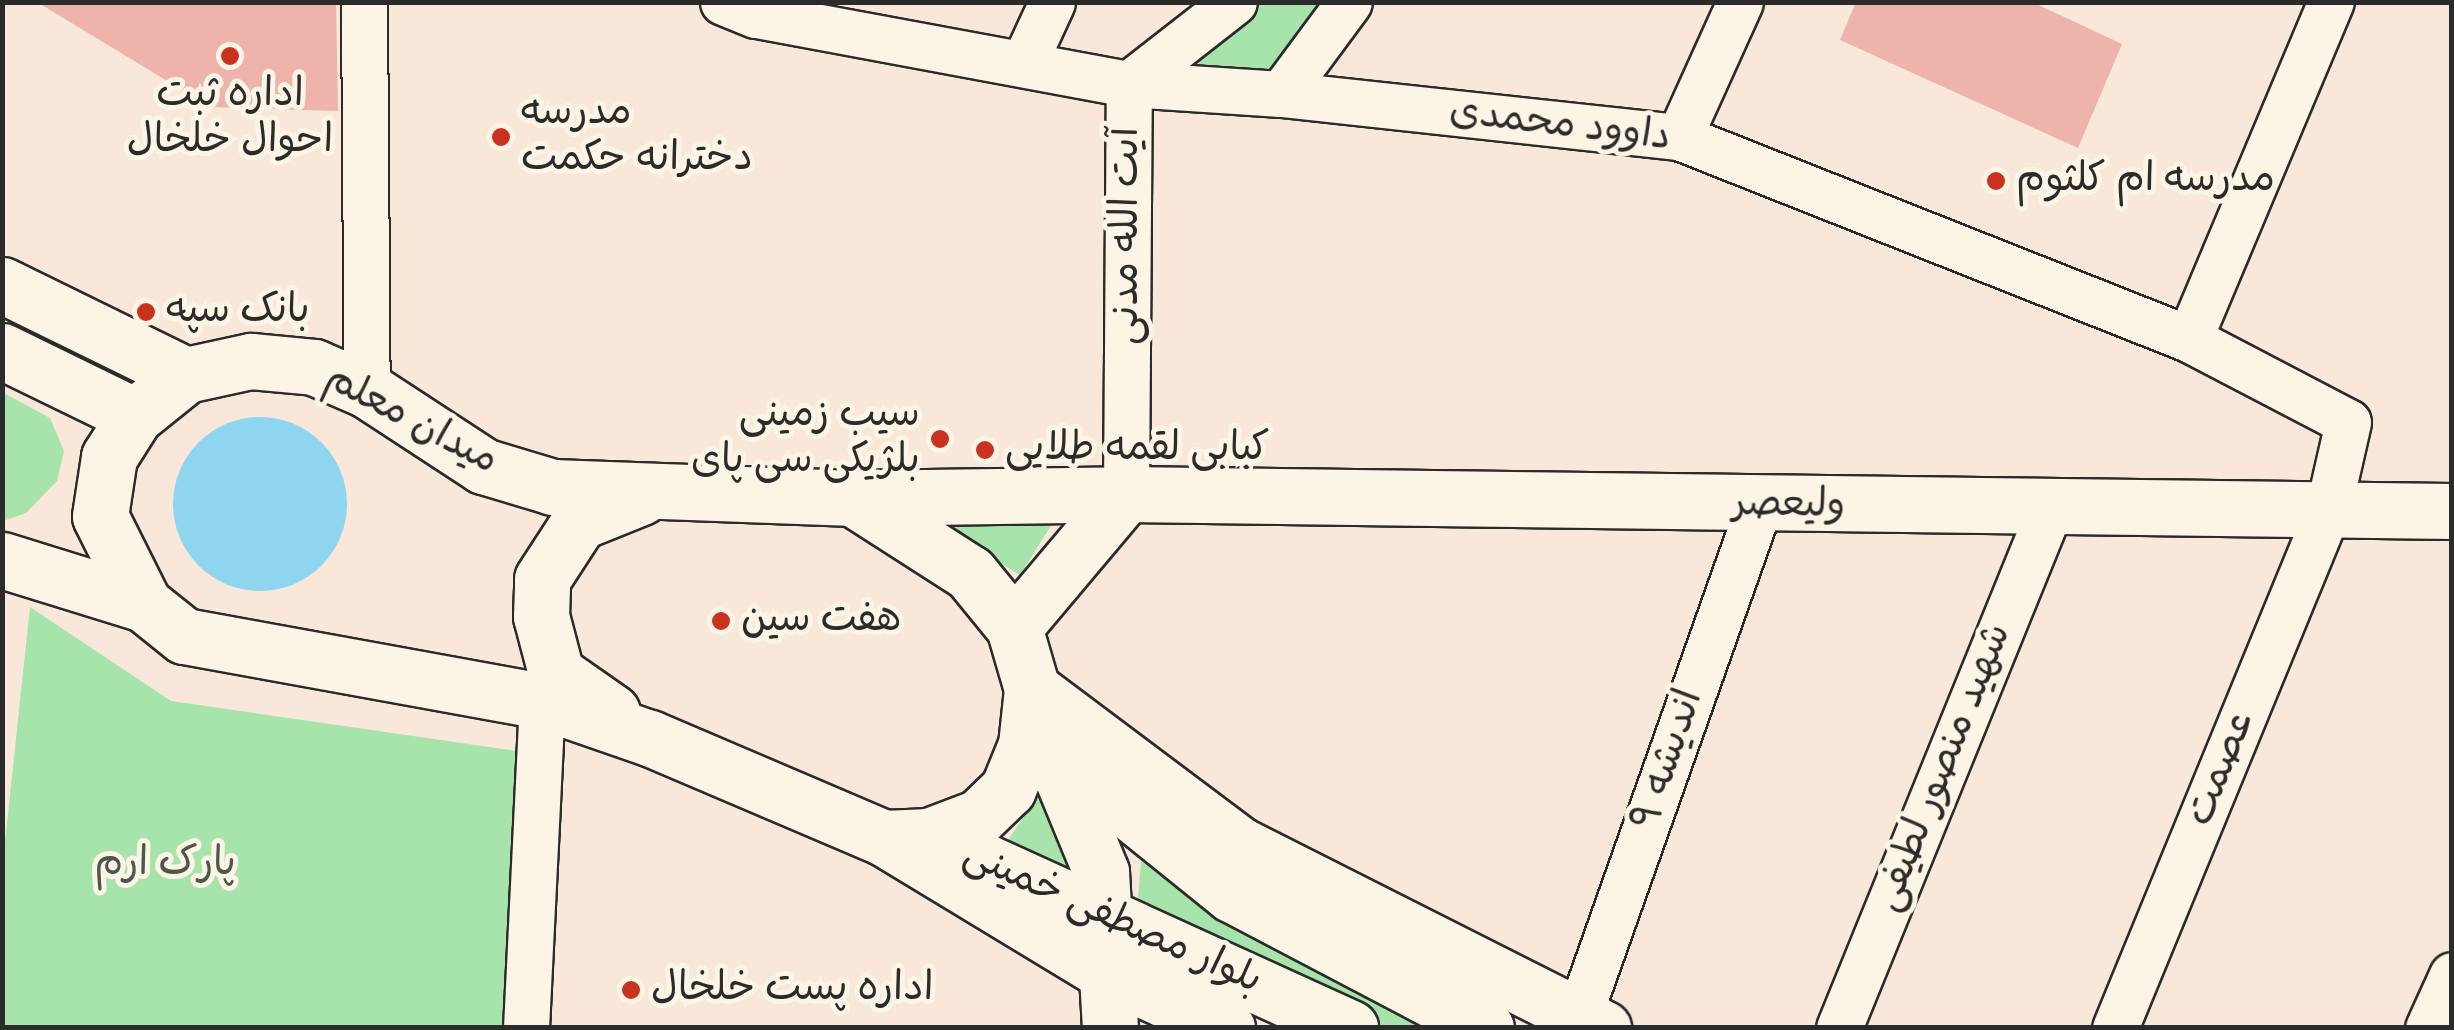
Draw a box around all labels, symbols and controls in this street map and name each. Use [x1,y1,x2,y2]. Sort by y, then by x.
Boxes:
marker: اداره ثبت احوال خلخال [219,45,241,67]
place label: اداره ثبت احوال خلخال [127,72,333,166]
street label: داوود محمدی [1447,89,1673,163]
place label: مدرسه دخترانه حکمت [521,90,753,184]
marker: مدرسه دخترانه حکمت [490,126,512,148]
street label: آیت الله مدنی [1104,127,1152,345]
place label: مدرسه ام کلثوم [2016,157,2275,205]
marker: مدرسه ام کلثوم [1985,170,2007,192]
place label: بانک سپه [166,288,310,336]
marker: بانک سپه [135,301,157,323]
street label: میدان معلم [316,355,506,487]
place label: سیب زمینی بلژیکی سی پای [691,392,920,486]
place label: کبابی لقمه طلایی [1005,426,1270,474]
marker: سیب زمینی بلژیکی سی پای [929,428,951,450]
marker: کبابی لقمه طلایی [974,439,996,461]
street label: ولیعصر [1732,481,1846,531]
place label: هفت سین [741,597,902,645]
marker: هفت سین [710,610,732,632]
street label: شهید منصور لطیفی [1864,617,2024,919]
street label: اندیشه ۹ [1623,684,1715,836]
street label: عصمت [2177,705,2267,833]
street label: بلوار مصطفی خمینی [955,832,1269,1006]
park label: پارک ارم [94,841,236,889]
place label: اداره پست خلخال [651,966,934,1014]
marker: اداره پست خلخال [620,979,642,1001]

